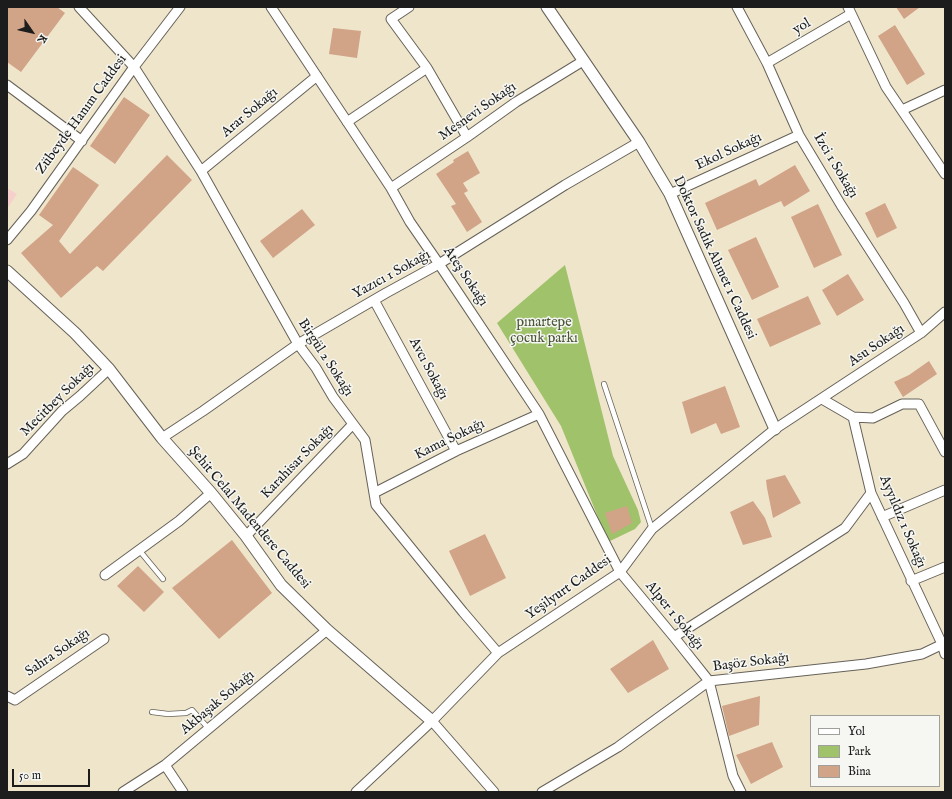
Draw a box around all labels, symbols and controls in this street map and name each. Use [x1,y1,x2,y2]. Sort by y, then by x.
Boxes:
north arrow [12,12,52,52]
street label: yol [790,15,814,39]
text: K [34,31,50,46]
street label: Zübeyde Hanım Caddesi [33,52,131,178]
street label: Mesnevi Sokağı [436,79,520,145]
street label: Arar Sokağı [218,85,282,141]
street label: Ekol Sokağı [693,129,765,175]
street label: İzci 1 Sokağı [809,130,861,202]
street label: Doktor Sadık Ahmet 1 Caddesi [669,174,759,342]
street label: Ateş Sokağı [439,244,491,310]
street label: Yazıcı 1 Sokağı [350,247,434,303]
park label: pınartepe çocuk parkı [510,315,578,348]
street label: Birgül 2 Sokağı [294,316,356,400]
street label: Asu Sokağı [846,321,908,371]
street label: Avcı Sokağı [405,335,451,403]
street label: Mecitbey Sokağı [18,360,98,440]
street label: Kama Sokağı [412,416,488,464]
street label: Karahisar Sokağı [258,421,338,503]
street label: Şehit Celal Madendere Caddesi [184,443,314,593]
street label: Ayyıldız 1 Sokağı [875,473,929,571]
street label: Yeşilyurt Caddesi [523,552,615,624]
street label: Alper 1 Sokağı [641,578,707,654]
street label: Sahra Sokağı [22,625,94,681]
street label: Başöz Sokağı [712,650,790,676]
street label: Akbaşak Sokağı [178,667,258,739]
legend [810,715,940,787]
text: Yol [848,724,865,739]
text: Park [848,744,871,759]
scale bar [14,761,92,787]
text: Bina [848,764,871,779]
text: 50 m [19,768,41,783]

